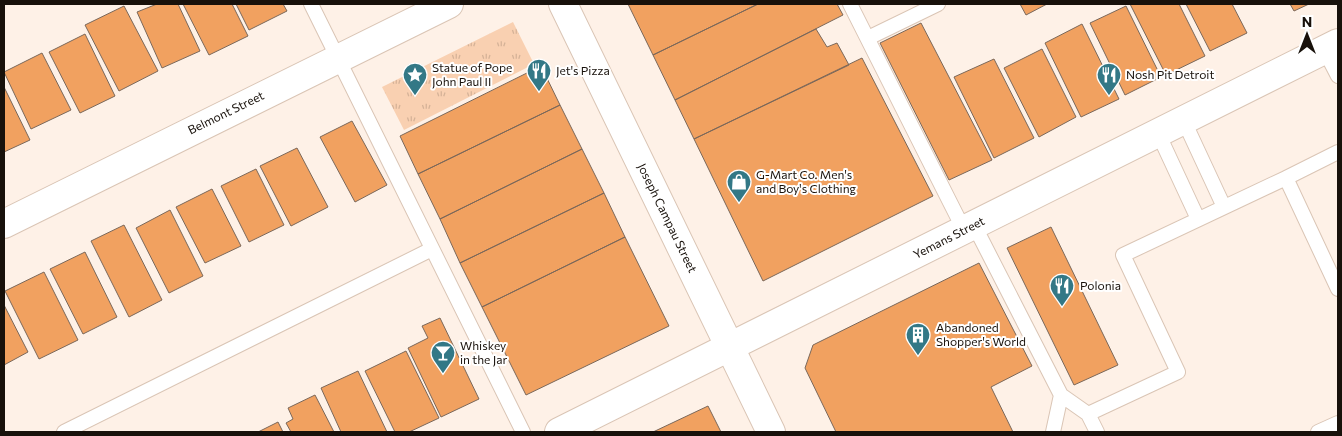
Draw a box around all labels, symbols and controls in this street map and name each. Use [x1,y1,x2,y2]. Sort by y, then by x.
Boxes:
north arrow [1282,10,1332,60]
text: N [1302,13,1312,30]
restaurant icon: Jet's Pizza [526,58,552,92]
place label: Statue of Pope John Paul II [432,60,512,89]
place icon: Statue of Pope John Paul II [402,62,428,96]
restaurant icon: Nosh Pit Detroit [1096,62,1122,96]
place label: Jet's Pizza [556,63,610,78]
place label: Nosh Pit Detroit [1126,67,1214,81]
street label: Belmont Street [185,88,266,137]
street label: Joseph Campau Street [634,161,700,275]
place label: G-Mart Co. Men's and Boy's Clothing [756,167,857,195]
shop icon: G-Mart Co. Men's and Boy's Clothing [726,169,752,203]
street label: Yemans Street [910,213,987,261]
restaurant icon: Polonia [1049,273,1075,307]
place label: Polonia [1080,278,1121,292]
place label: Abandoned Shopper's World [936,320,1026,348]
building icon: Abandoned Shopper's World [905,322,931,356]
place label: Whiskey in the Jar [460,338,507,367]
bar icon: Whiskey in the Jar [430,340,456,374]

